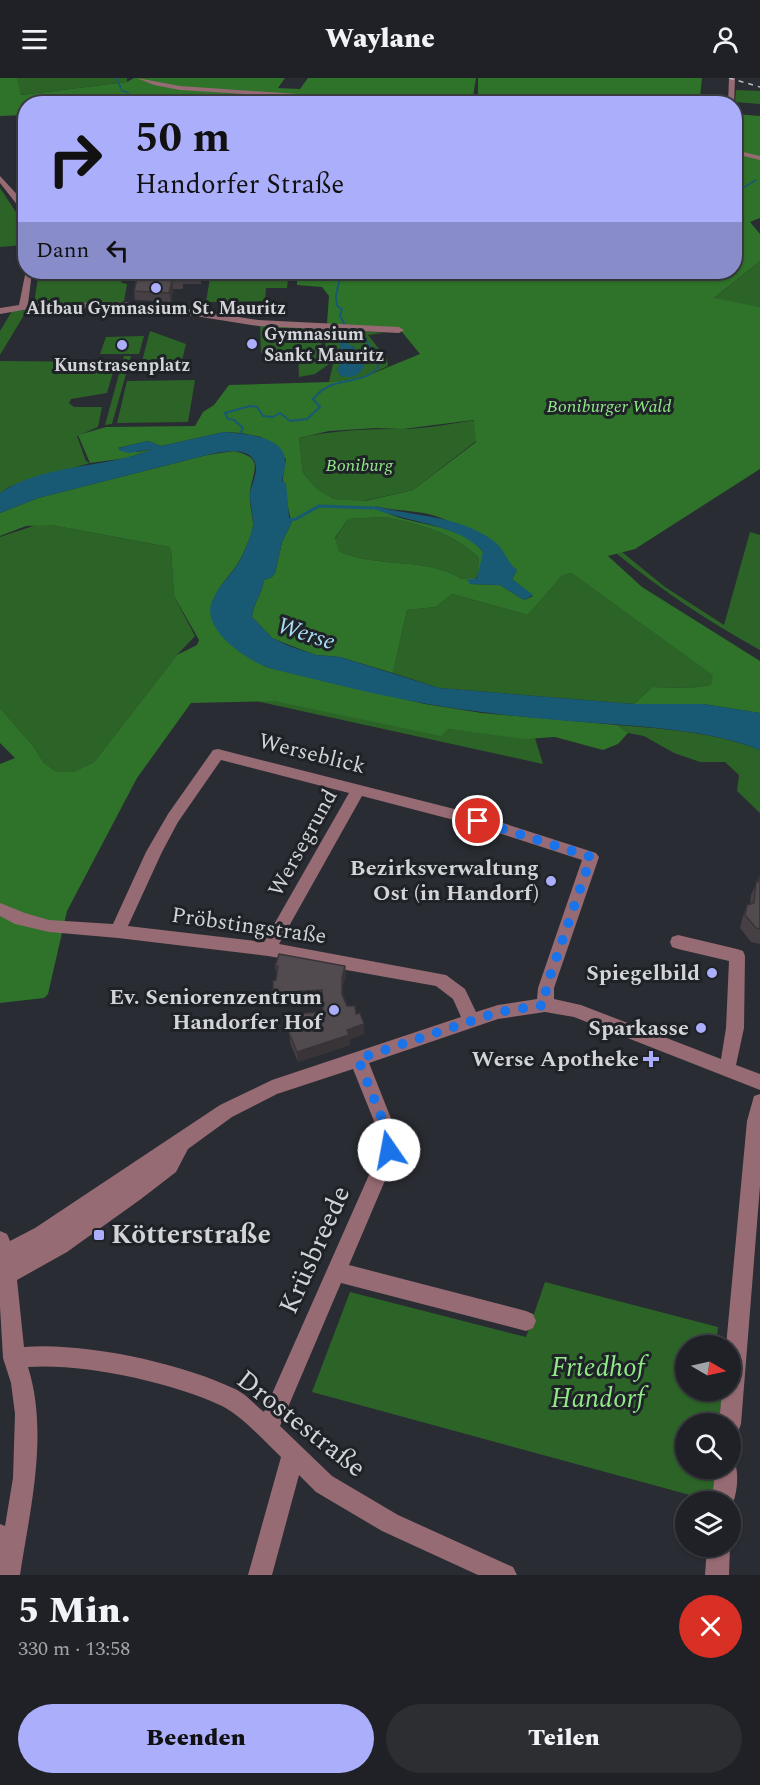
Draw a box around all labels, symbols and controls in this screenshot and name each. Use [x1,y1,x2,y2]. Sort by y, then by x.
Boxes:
text: Waylane [325,18,435,60]
icon: menu [18,23,51,56]
icon: person [709,23,742,56]
text: 50 m [135,107,230,170]
icon: right [36,120,114,198]
text: Handorfer Straße [135,164,344,206]
text: Dann [36,234,89,267]
icon: left [101,234,134,267]
marker: Altbau Gymnasium St. Mauritz [149,281,163,295]
place label: Altbau Gymnasium St. Mauritz [26,295,286,322]
place label: Gymnasium Sankt Mauritz [264,321,384,369]
marker: Gymnasium Sankt Mauritz [245,337,259,351]
marker: Kunstrasenplatz [115,338,129,352]
place label: Kunstrasenplatz [54,352,190,379]
park label: Boniburger Wald [547,393,671,420]
park label: Boniburg [325,452,394,479]
water label: Werse [272,608,340,660]
street label: Werseblick [255,725,369,783]
street label: Wersegrund [260,783,346,903]
pin [452,795,503,846]
icon: arrive [461,804,494,837]
place label: Bezirksverwaltung Ost (in Handorf) [350,852,539,910]
marker: Bezirksverwaltung Ost (in Handorf) [544,874,558,888]
street label: Pröbstingstraße [169,899,329,953]
place label: Spiegelbild [586,957,700,990]
marker: Spiegelbild [705,966,719,980]
place label: Ev. Seniorenzentrum Handorfer Hof [109,981,324,1039]
marker: Ev. Seniorenzentrum Handorfer Hof [327,1003,341,1017]
place label: Sparkasse [588,1012,689,1045]
marker: Sparkasse [694,1021,708,1035]
place label: Werse Apotheke [471,1043,639,1076]
marker: Werse Apotheke [644,1052,658,1066]
position arrow [357,1118,421,1182]
street label: Krüsbreede [268,1179,362,1321]
place label: Kötterstraße [111,1214,271,1256]
marker: Kötterstraße [92,1228,106,1242]
north arrow [675,1335,741,1401]
map controls [675,1335,741,1557]
park label: Friedhof Handorf [551,1347,649,1420]
street label: Drostestraße [227,1360,375,1488]
button: search [675,1413,741,1479]
button: layers [675,1491,741,1557]
text: 5 Min. [18,1584,131,1639]
button: close [679,1595,742,1658]
text: 330 m · 13:58 [18,1634,130,1664]
button: Beenden [18,1704,374,1773]
button: Teilen [386,1704,742,1773]

